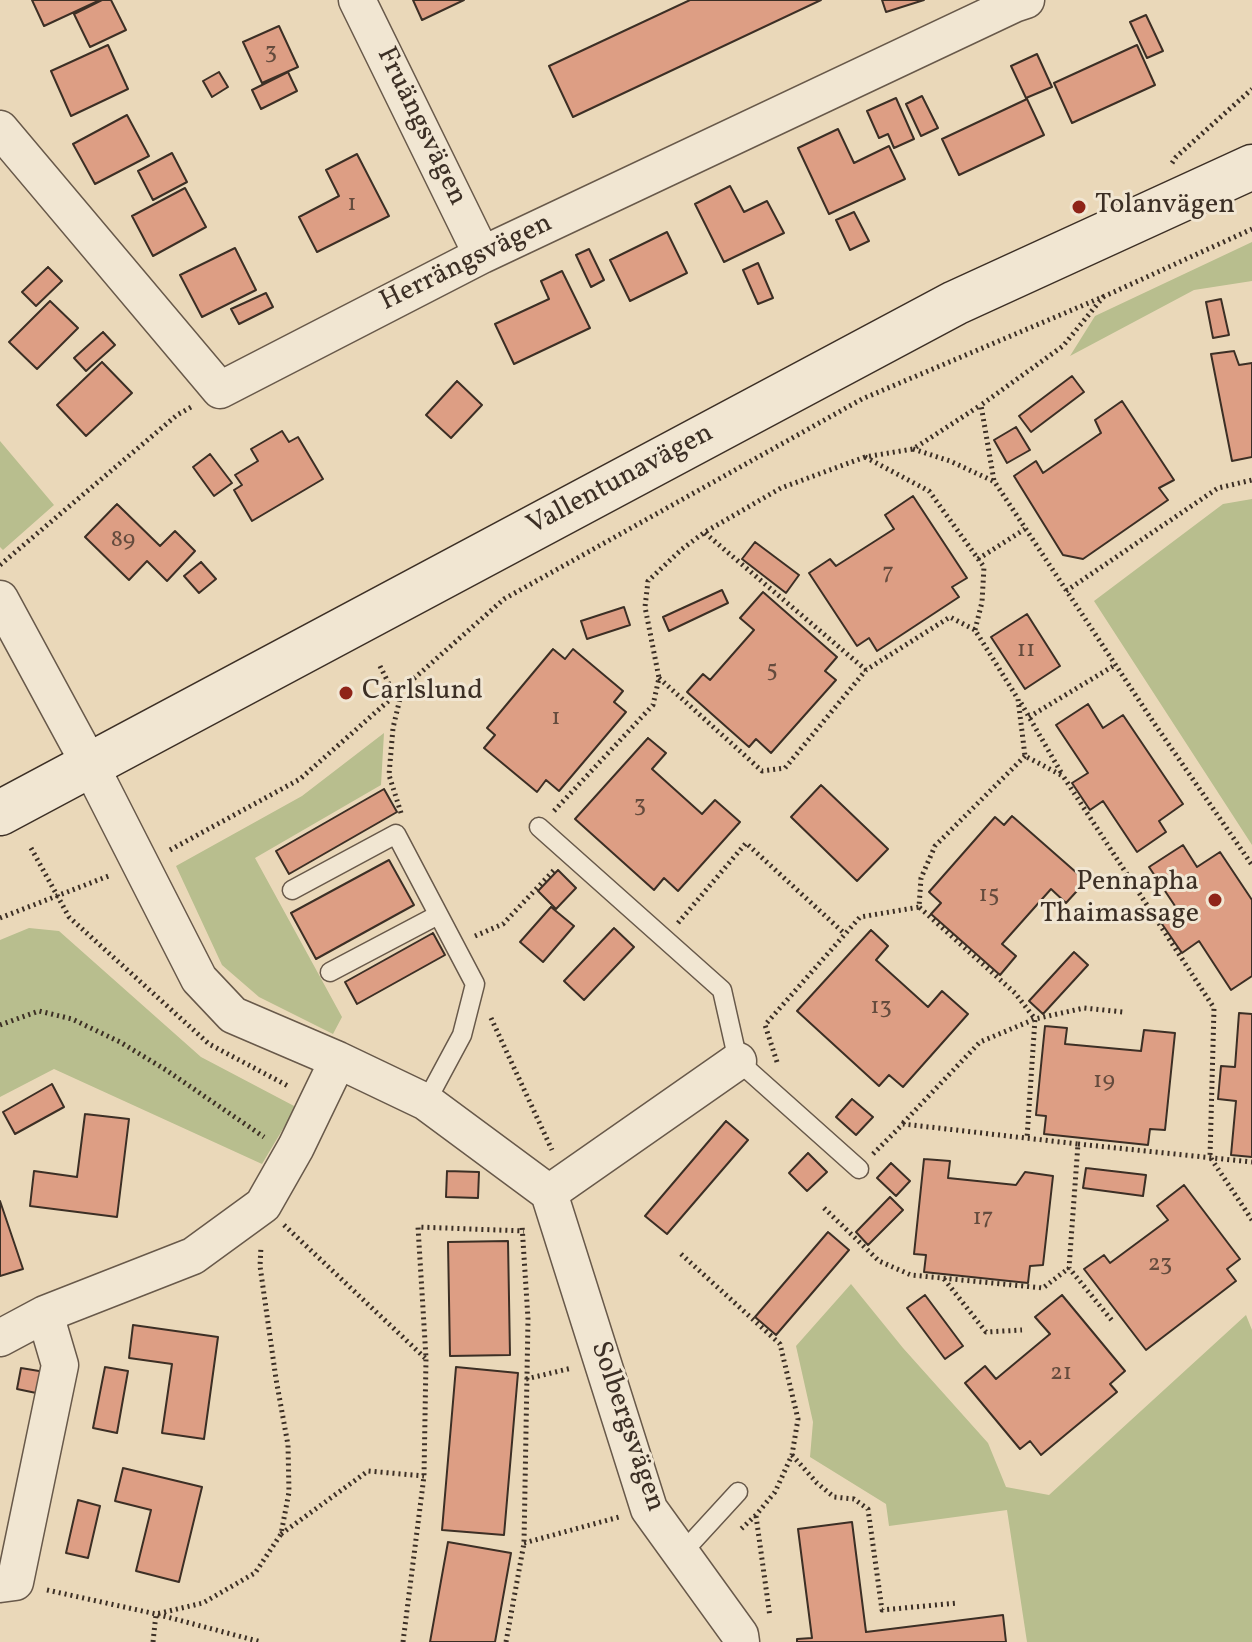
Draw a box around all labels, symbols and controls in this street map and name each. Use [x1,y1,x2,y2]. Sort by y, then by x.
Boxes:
house number: 3 [265,40,277,68]
street label: Fruängsvägen [367,42,473,212]
place label: Tolanvägen [1095,190,1235,224]
house number: 1 [347,192,357,220]
marker: Tolanvägen [1070,198,1088,216]
street label: Herrängsvägen [375,208,559,320]
street label: Vallentunavägen [522,418,720,544]
house number: 89 [111,528,135,556]
house number: 7 [882,561,894,589]
house number: 11 [1017,638,1035,666]
house number: 5 [766,658,778,686]
place label: Carlslund [362,676,483,710]
marker: Carlslund [337,684,355,702]
house number: 1 [551,706,561,734]
house number: 3 [634,793,646,821]
place label: Pennapha Thaimassage [1040,867,1199,933]
house number: 15 [979,883,999,911]
marker: Pennapha Thaimassage [1206,891,1224,909]
house number: 13 [870,995,892,1023]
house number: 19 [1093,1069,1115,1097]
house number: 17 [973,1206,993,1234]
house number: 23 [1148,1252,1172,1280]
street label: Solbergsvägen [581,1338,671,1516]
house number: 21 [1050,1361,1072,1389]

